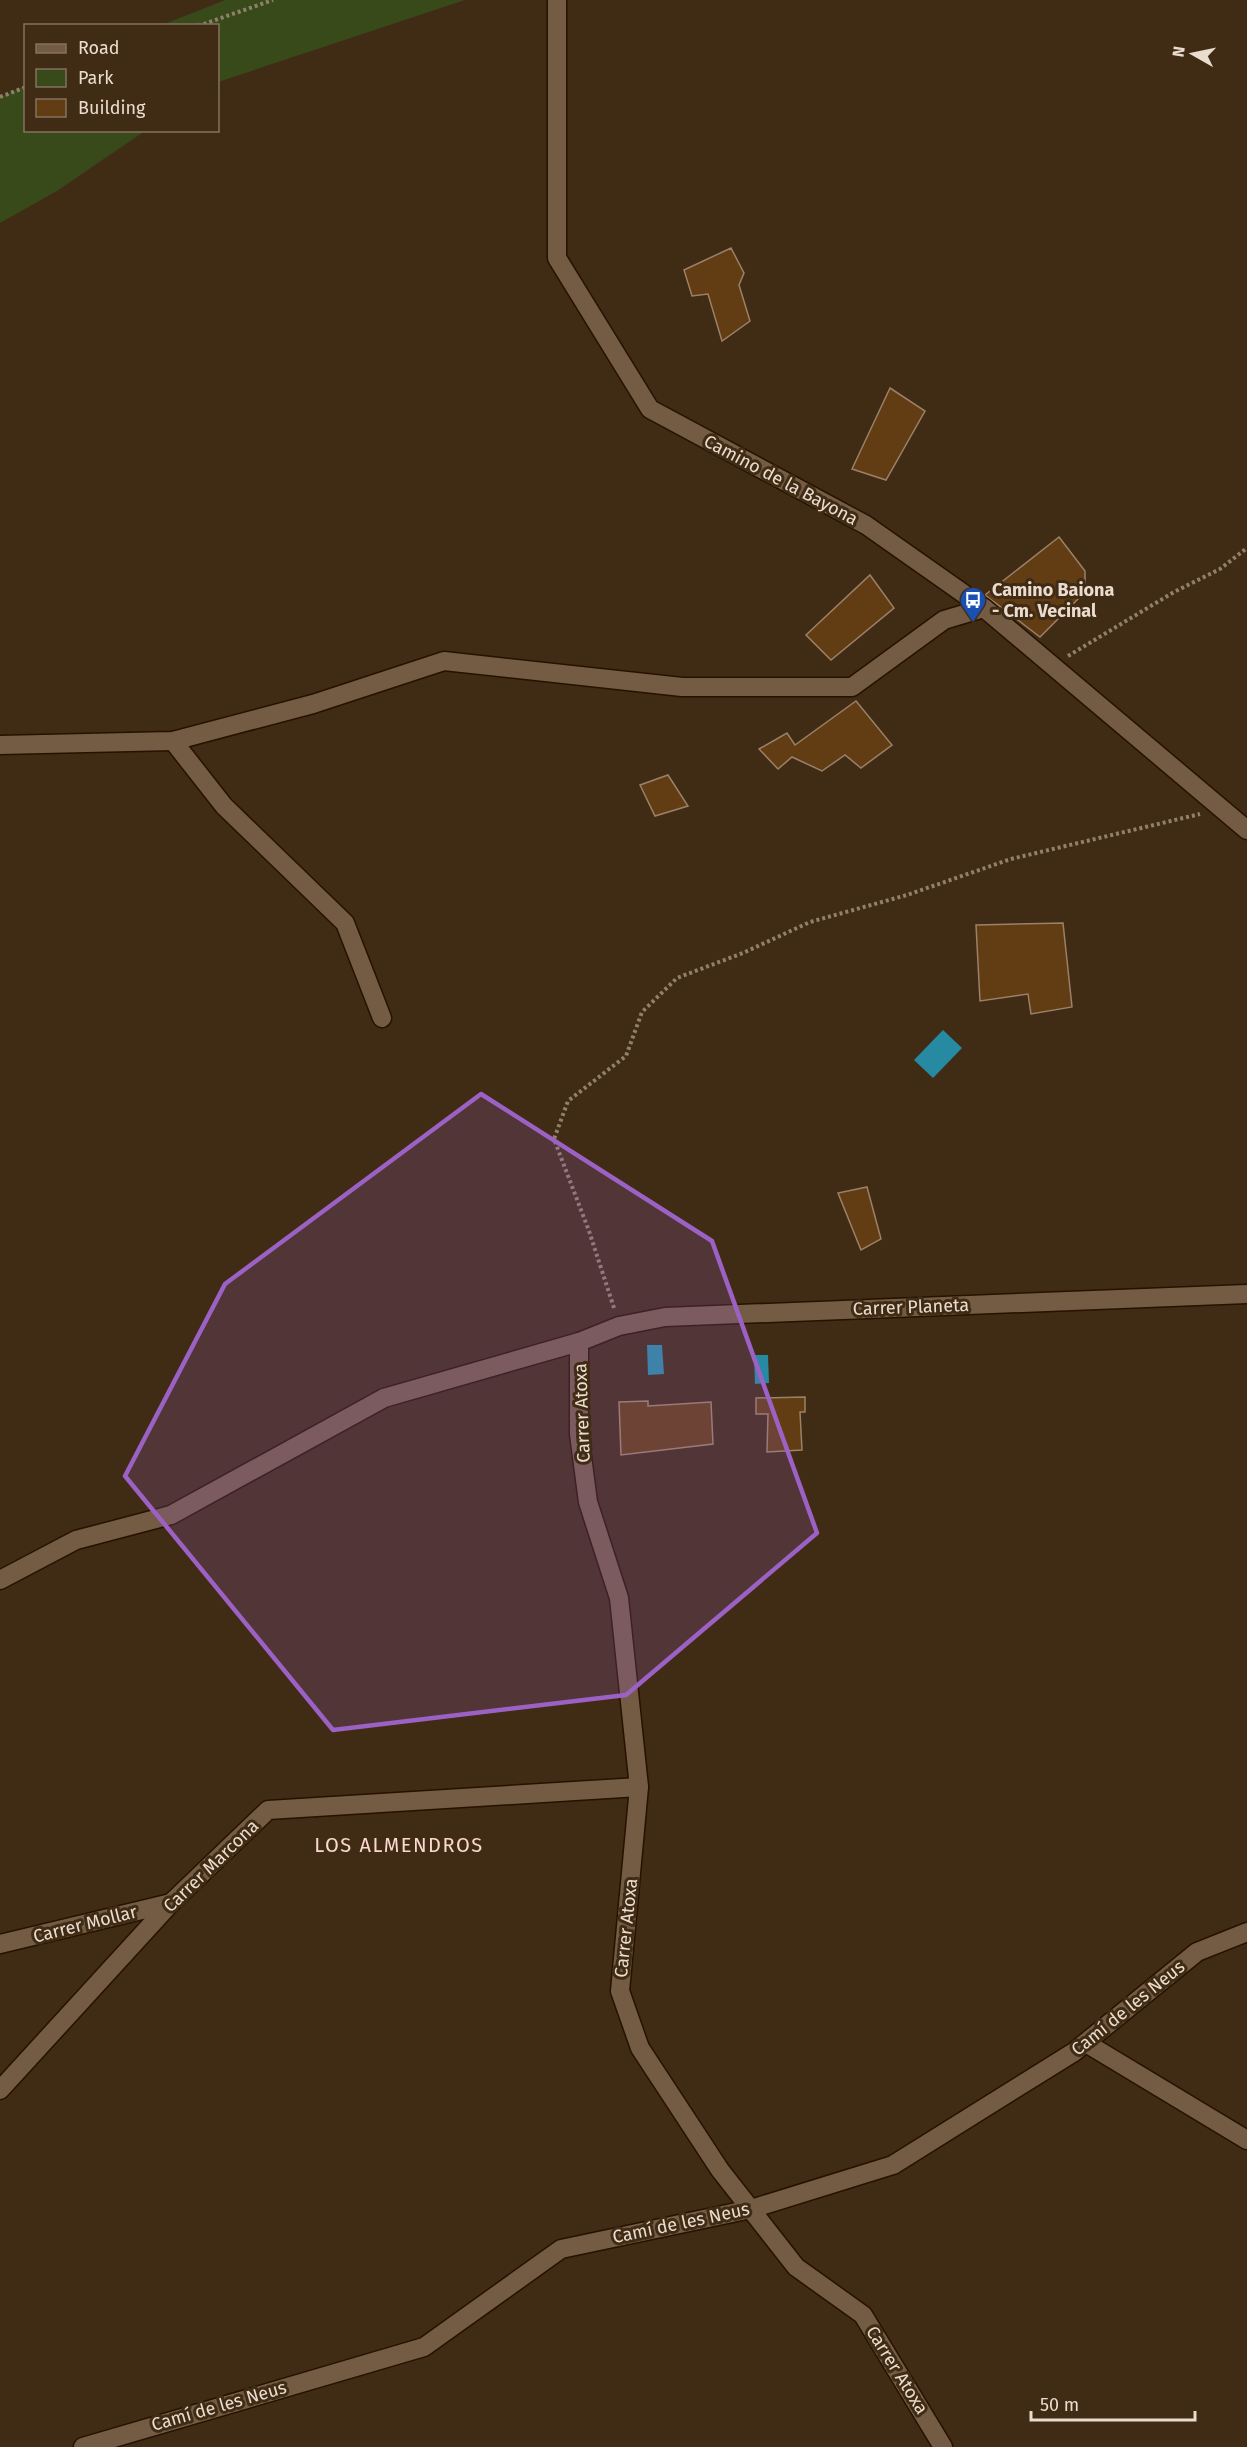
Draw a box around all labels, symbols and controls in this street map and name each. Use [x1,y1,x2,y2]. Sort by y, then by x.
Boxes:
legend [24,24,219,132]
north arrow [1163,24,1223,84]
text: Road [78,37,120,59]
text: N [1168,45,1189,58]
text: Park [78,67,114,89]
text: Building [78,97,146,119]
street label: Camino de la Bayona [700,430,862,530]
place label: Camino Baiona - Cm. Vecinal [992,579,1114,622]
bus stop icon: Camino Baiona - Cm. Vecinal [958,585,988,623]
street label: Carrer Planeta [852,1294,970,1320]
street label: Carrer Atoxa [569,1363,595,1463]
street label: Carrer Marcona [159,1815,263,1917]
district label: LOS ALMENDROS [314,1833,484,1857]
street label: Carrer Atoxa [610,1877,642,1979]
street label: Carrer Mollar [31,1900,139,1948]
street label: Camí de les Neus [1067,1956,1189,2060]
street label: Camí de les Neus [611,2198,751,2248]
street label: Carrer Atoxa [861,2322,933,2418]
street label: Camí de les Neus [149,2376,289,2436]
scale bar [1031,2384,1194,2422]
text: 50 m [1040,2394,1079,2416]

